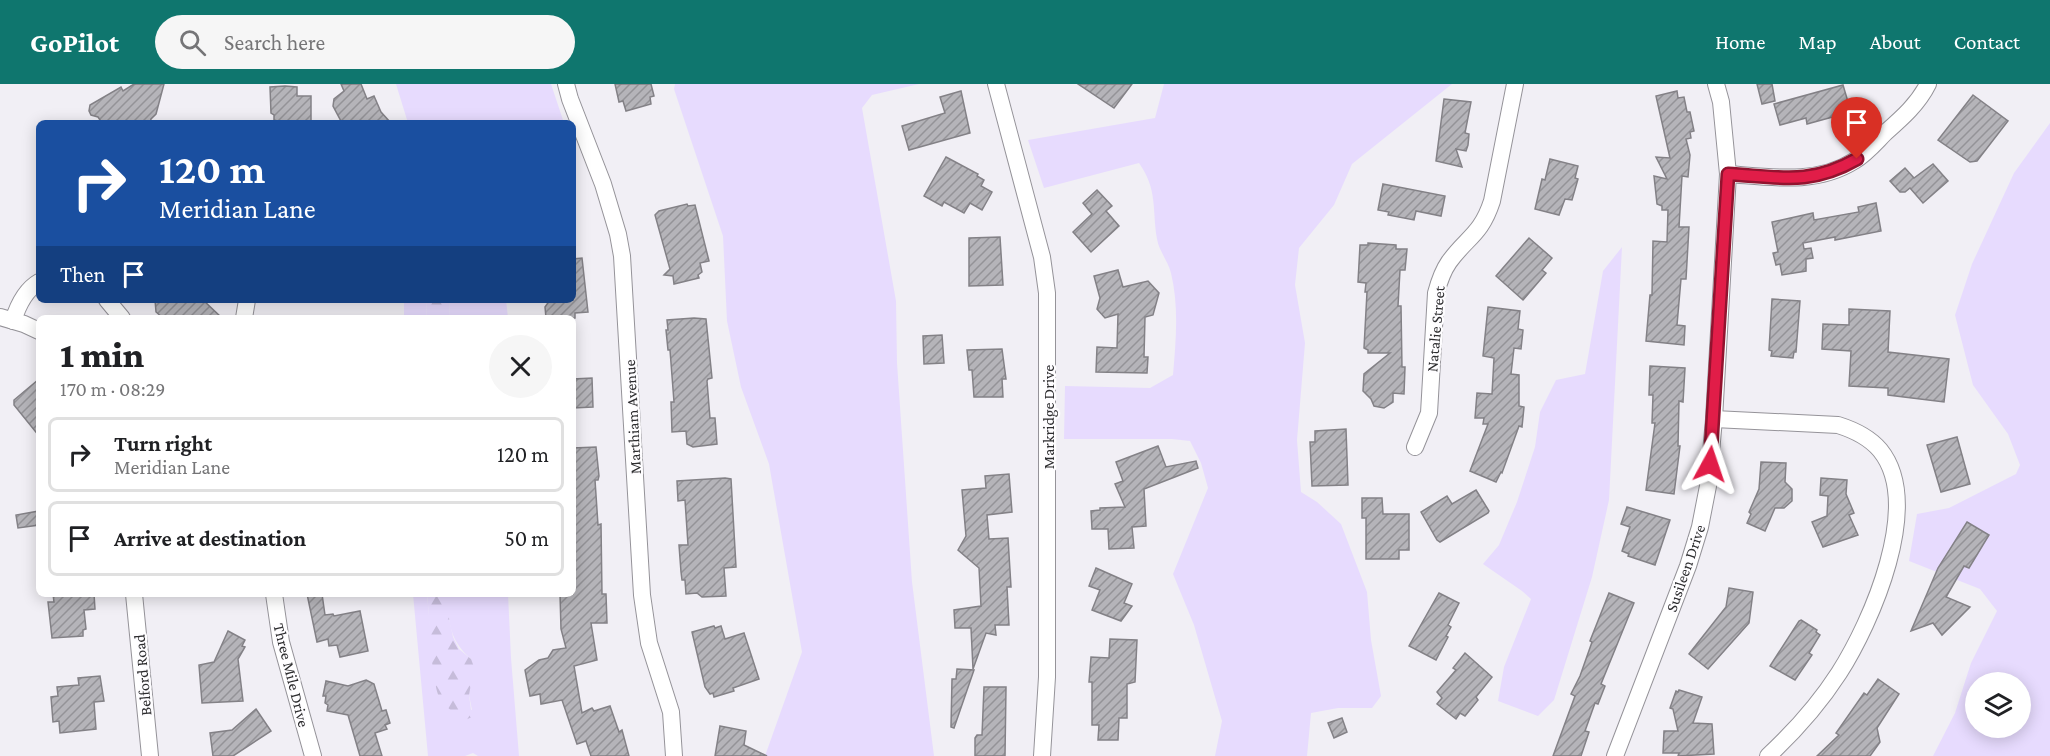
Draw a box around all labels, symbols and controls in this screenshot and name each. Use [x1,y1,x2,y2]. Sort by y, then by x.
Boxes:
search box [155,15,575,69]
icon: search [176,26,209,59]
text: GoPilot [30,27,119,58]
text: Search here [224,30,325,55]
text: Home [1715,30,1765,54]
text: Map [1798,30,1837,54]
text: About [1870,30,1921,54]
text: Contact [1954,30,2020,54]
pin [1831,97,1882,159]
icon: arrive [1840,106,1873,139]
icon: right [60,144,138,222]
text: 120 m [159,145,265,192]
text: Meridian Lane [159,194,316,224]
icon: arrive [117,258,150,291]
text: Then [60,262,105,287]
street label: Natalie Street [1423,285,1448,373]
text: 1 min [60,335,144,375]
button: close [489,335,552,398]
street label: Marthiam Avenue [621,359,644,475]
street label: Markridge Drive [1040,365,1058,469]
text: 170 m · 08:29 [60,378,165,400]
text: Turn right [114,431,212,456]
position arrow [1678,432,1742,496]
icon: right [63,438,96,471]
text: 120 m [497,442,549,467]
text: Meridian Lane [114,456,230,478]
icon: arrive [63,522,96,555]
street label: Susileen Drive [1663,522,1708,614]
text: Arrive at destination [114,526,306,551]
text: 50 m [504,526,549,551]
street label: Three Mile Drive [270,622,313,729]
street label: Belford Road [130,633,155,716]
map controls [1965,672,2031,738]
button: layers [1965,672,2031,738]

